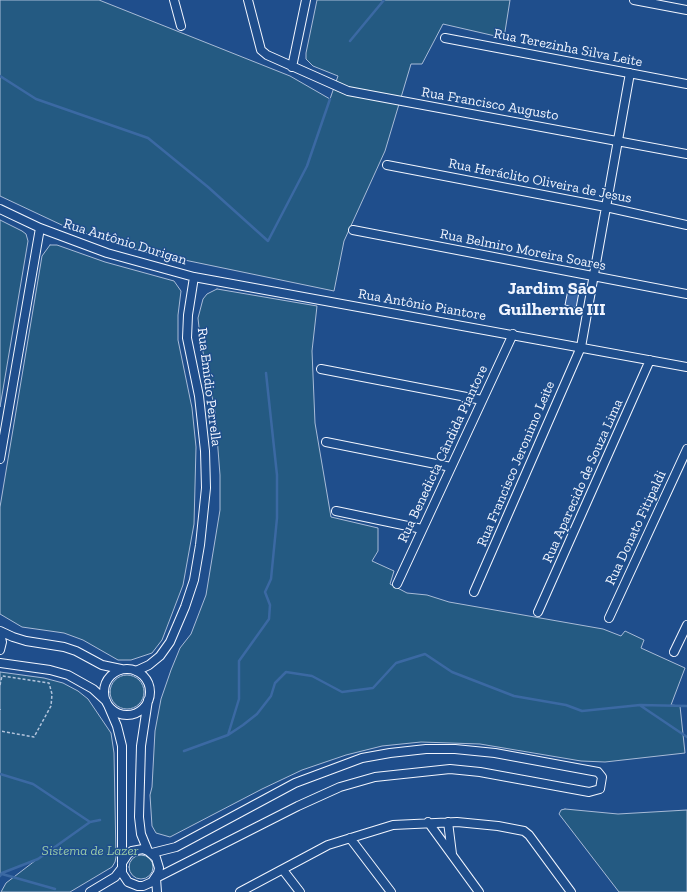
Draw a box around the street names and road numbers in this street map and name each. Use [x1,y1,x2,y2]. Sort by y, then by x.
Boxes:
street label: Rua Terezinha Silva Leite [492,25,644,71]
street label: Rua Francisco Augusto [420,84,560,124]
street label: Rua Heráclito Oliveira de Jesus [447,155,633,207]
street label: Rua Antônio Durigan [61,215,189,269]
street label: Rua Belmiro Moreira Soares [439,226,607,274]
street label: Rua Antônio Piantore [357,285,487,325]
street label: Rua Emídio Perrella [193,327,225,447]
street label: Rua Benedicta Cândida Piantore [394,363,492,545]
street label: Rua Francisco Jeronimo Leite [473,379,559,549]
street label: Rua Aparecido de Souza Lima [539,396,627,566]
street label: Rua Donato Fitipaldi [602,468,670,588]

